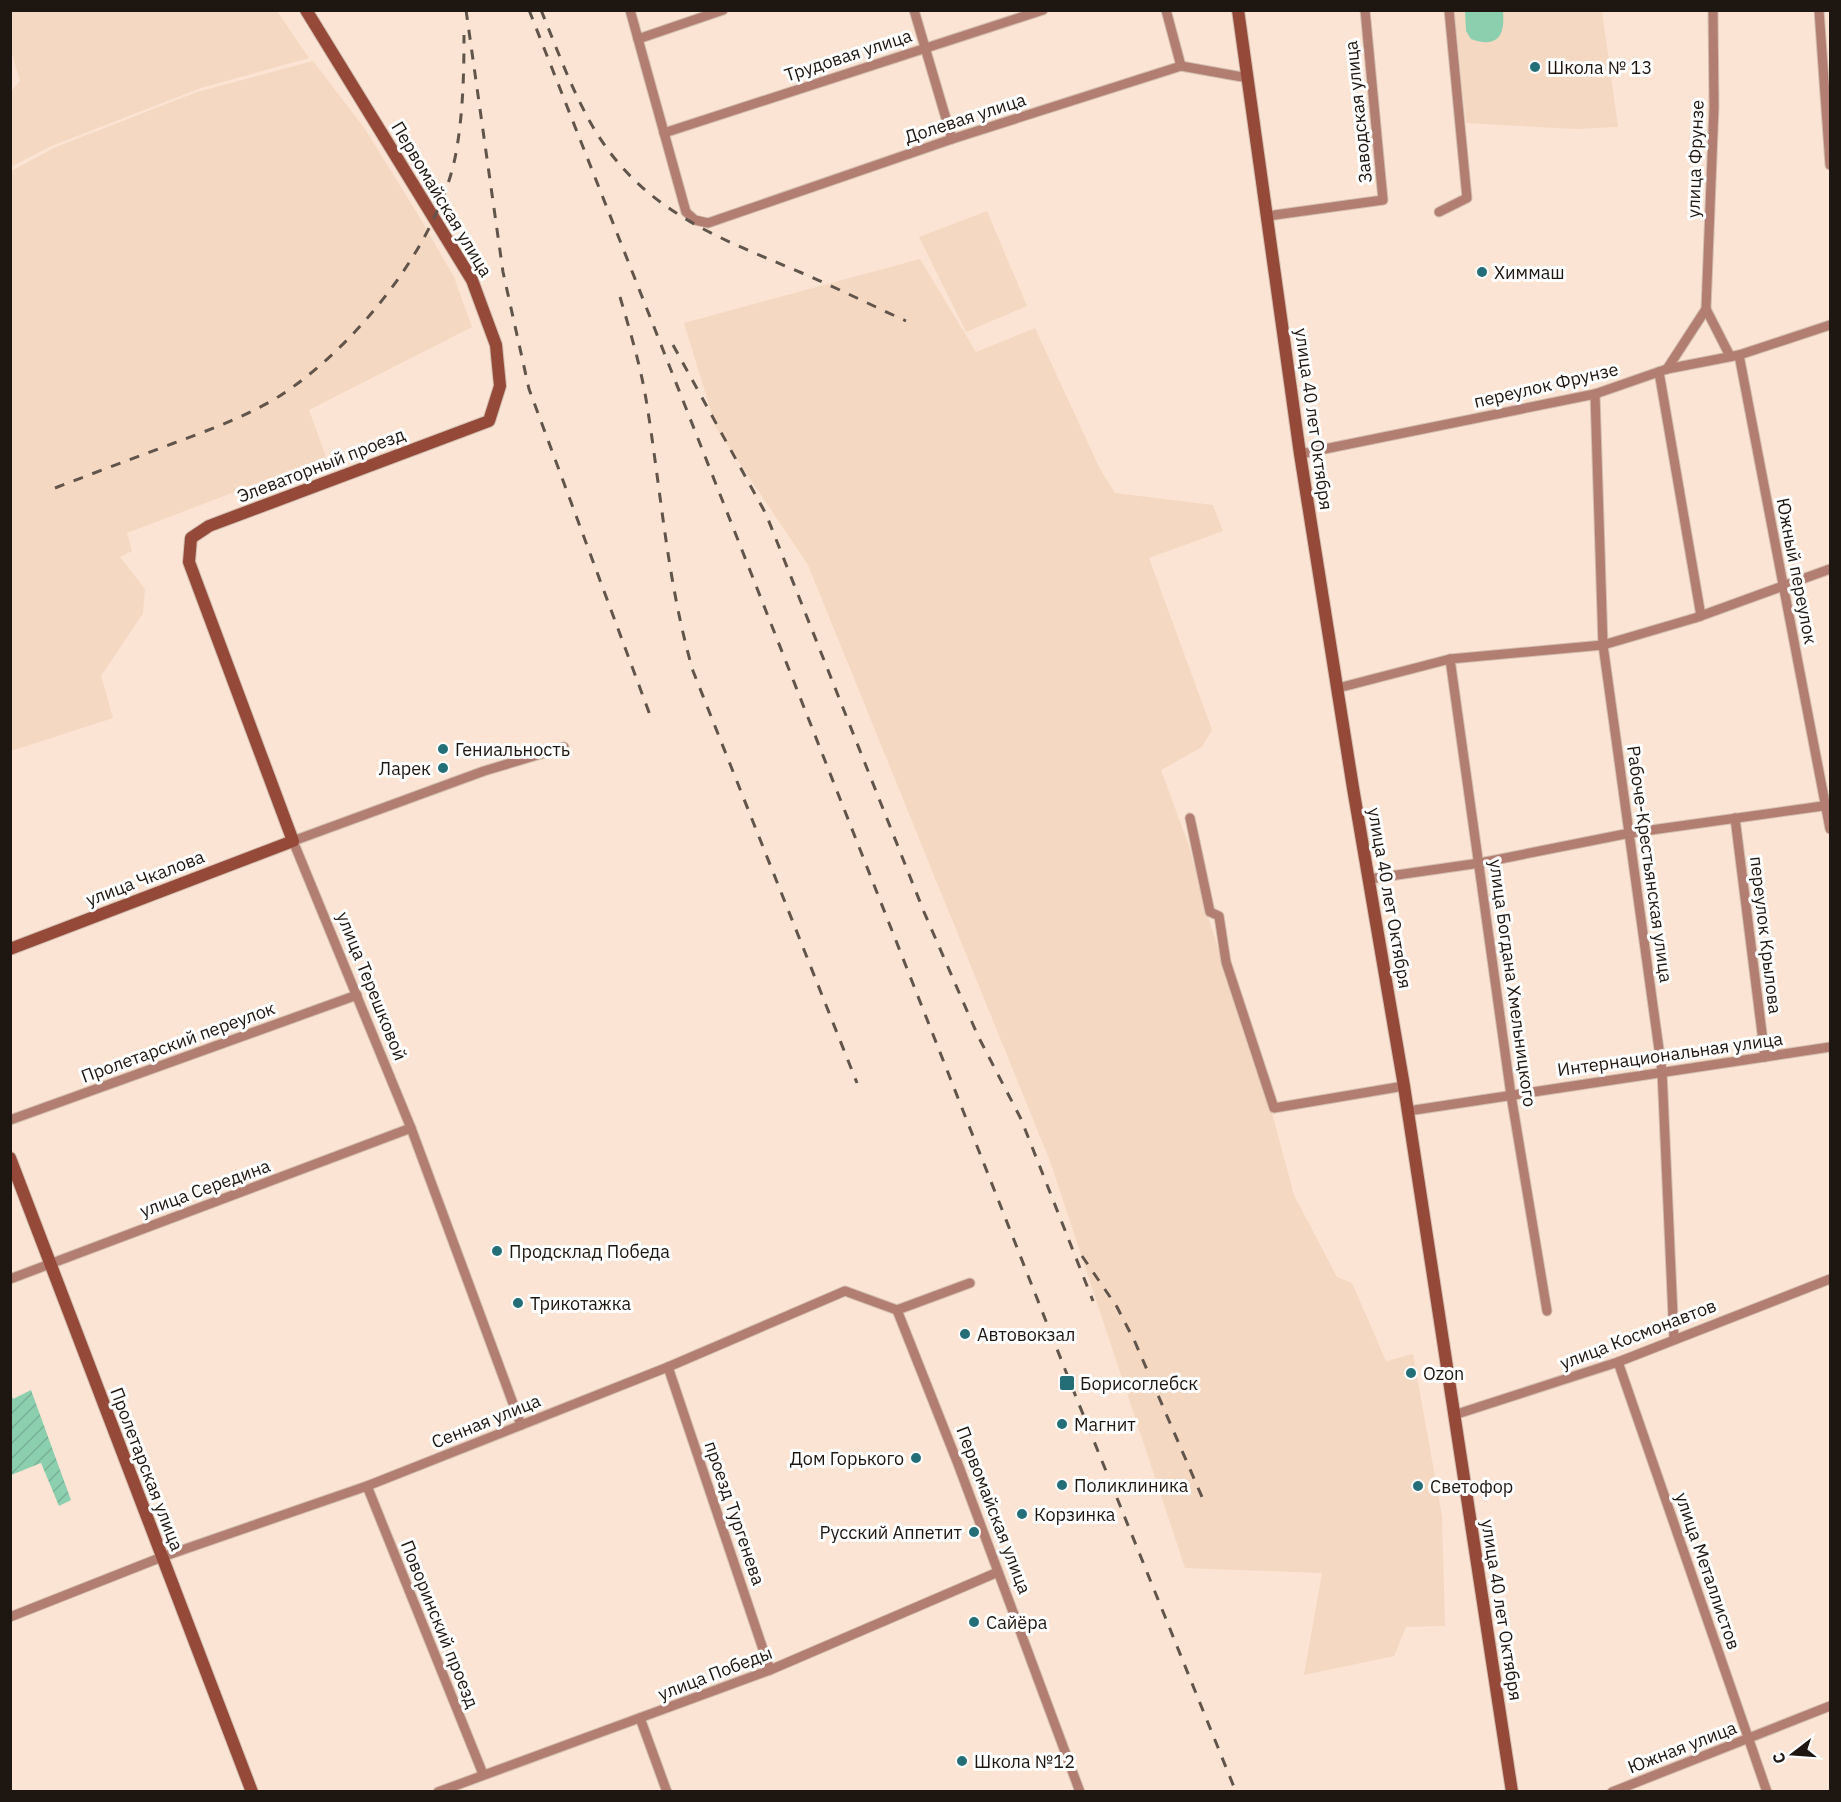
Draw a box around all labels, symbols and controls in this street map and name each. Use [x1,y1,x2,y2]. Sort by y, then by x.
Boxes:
street label: Трудовая улица [781,23,915,86]
street label: Заводская улица [1339,39,1377,184]
place label: Школа № 13 [1547,56,1652,79]
marker: Школа № 13 [1528,60,1542,74]
street label: Долевая улица [901,87,1029,148]
street label: улица Фрунзе [1681,99,1709,218]
street label: Первомайская улица [386,117,498,281]
place label: Химмаш [1494,261,1565,284]
marker: Химмаш [1475,265,1489,279]
street label: улица 40 лет Октября [1290,327,1338,511]
street label: переулок Фрунзе [1472,357,1621,413]
street label: Элеваторный проезд [234,422,409,508]
street label: Южный переулок [1772,496,1822,646]
place label: Гениальность [455,738,570,761]
marker: Гениальность [436,742,450,756]
street label: Рабоче-Крестьянская улица [1622,744,1678,984]
place label: Ларек [379,757,431,780]
marker: Ларек [436,761,450,775]
street label: улица 40 лет Октября [1363,806,1417,990]
street label: улица Чкалова [83,845,208,911]
street label: переулок Крылова [1745,855,1787,1016]
street label: улица Богдана Хмельницкого [1484,858,1542,1108]
street label: улица Терешковой [332,908,412,1064]
street label: Пролетарский переулок [78,996,278,1088]
street label: Интернациональная улица [1556,1027,1785,1081]
street label: улица Середина [137,1154,274,1222]
place label: Продсклад Победа [509,1240,670,1263]
marker: Продсклад Победа [490,1244,504,1258]
place label: Трикотажка [530,1292,631,1315]
street label: улица Космонавтов [1557,1294,1719,1374]
marker: Трикотажка [511,1296,525,1310]
place label: Автовокзал [977,1323,1075,1346]
marker: Автовокзал [958,1327,972,1341]
place label: Ozon [1423,1362,1464,1385]
marker: Ozon [1404,1366,1418,1380]
place label: Борисоглебск [1080,1372,1198,1395]
marker: Борисоглебск [1058,1374,1076,1392]
street label: Пролетарская улица [105,1384,189,1554]
street label: Сенная улица [428,1389,544,1453]
place label: Магнит [1074,1413,1136,1436]
marker: Магнит [1055,1417,1069,1431]
street label: Первомайская улица [951,1423,1037,1597]
street label: проезд Тургенева [700,1438,771,1589]
place label: Дом Горького [790,1447,904,1470]
marker: Дом Горького [909,1451,923,1465]
place label: Поликлиника [1074,1474,1189,1497]
place label: Светофор [1430,1475,1513,1498]
marker: Поликлиника [1055,1478,1069,1492]
marker: Светофор [1411,1479,1425,1493]
street label: улица Металлистов [1670,1489,1746,1653]
place label: Корзинка [1034,1503,1116,1526]
marker: Корзинка [1015,1507,1029,1521]
street label: улица 40 лет Октября [1476,1518,1528,1702]
place label: Русский Аппетит [819,1521,962,1544]
marker: Русский Аппетит [967,1525,981,1539]
street label: Поворинский проезд [396,1537,484,1712]
place label: Сайёра [986,1611,1048,1634]
marker: Сайёра [967,1615,981,1629]
street label: улица Победы [655,1641,775,1705]
street label: Южная улица [1624,1716,1740,1778]
north arrow [1763,1724,1823,1784]
place label: Школа №12 [974,1750,1075,1773]
text: С [1768,1750,1790,1766]
marker: Школа №12 [955,1754,969,1768]

